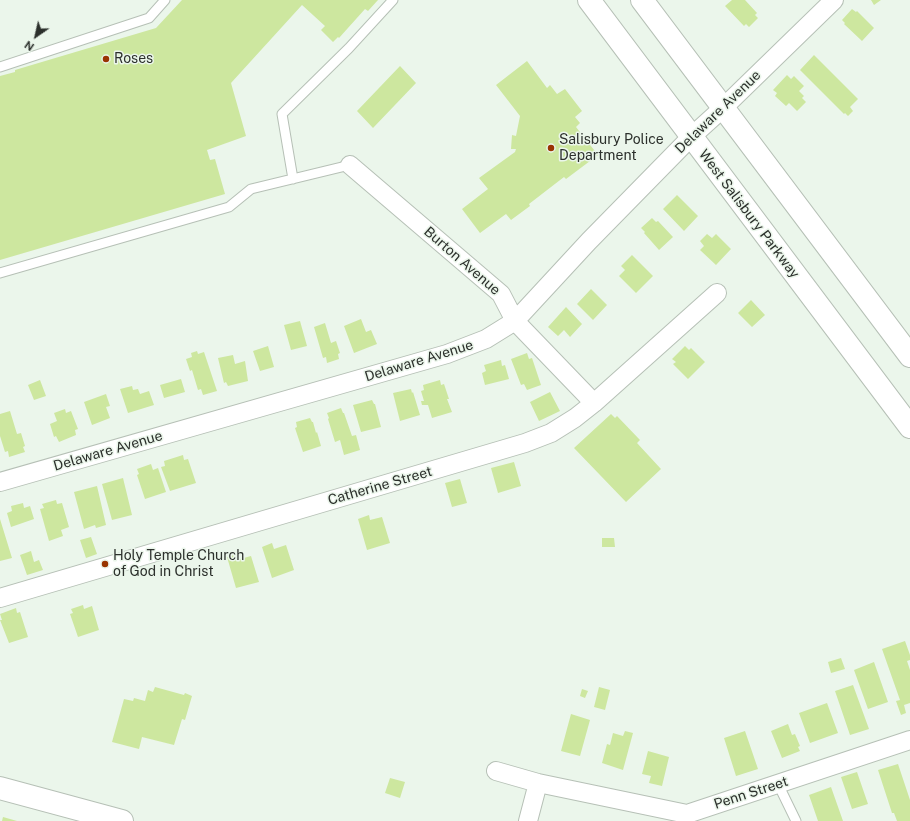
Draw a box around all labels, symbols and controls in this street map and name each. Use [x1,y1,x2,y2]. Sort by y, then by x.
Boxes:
north arrow [16,16,56,56]
text: N [22,39,36,53]
place label: Roses [114,51,153,67]
marker: Roses [101,54,111,64]
street label: Delaware Avenue [672,67,764,157]
place label: Salisbury Police Department [559,132,664,164]
marker: Salisbury Police Department [546,143,556,153]
street label: West Salisbury Parkway [695,146,803,282]
street label: Burton Avenue [420,223,504,299]
street label: Delaware Avenue [363,337,475,385]
street label: Delaware Avenue [52,427,164,475]
street label: Catherine Street [326,463,434,509]
place label: Holy Temple Church of God in Christ [113,548,244,580]
marker: Holy Temple Church of God in Christ [100,559,110,569]
street label: Penn Street [712,773,790,813]

